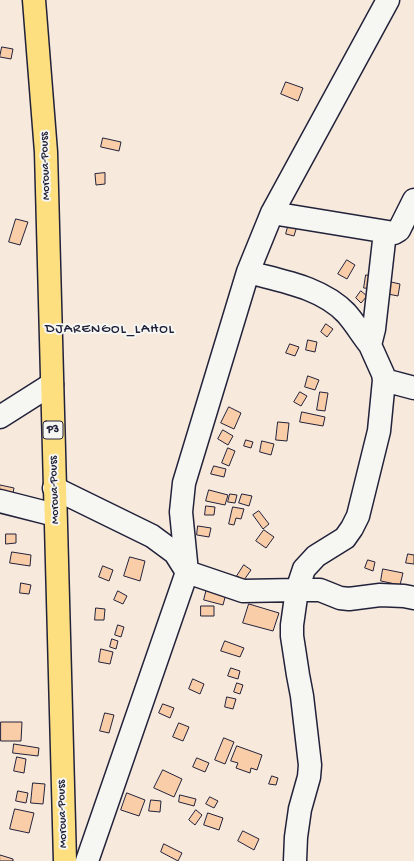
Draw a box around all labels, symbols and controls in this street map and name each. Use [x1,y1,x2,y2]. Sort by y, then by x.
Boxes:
street label: Moroua-Pouss [38,132,54,200]
district label: DJARENGOL_LAHOL [45,322,175,338]
road number: P3 [43,421,63,439]
street label: Moroua-Pouss [47,456,63,524]
street label: Moroua-Pouss [55,780,71,848]

